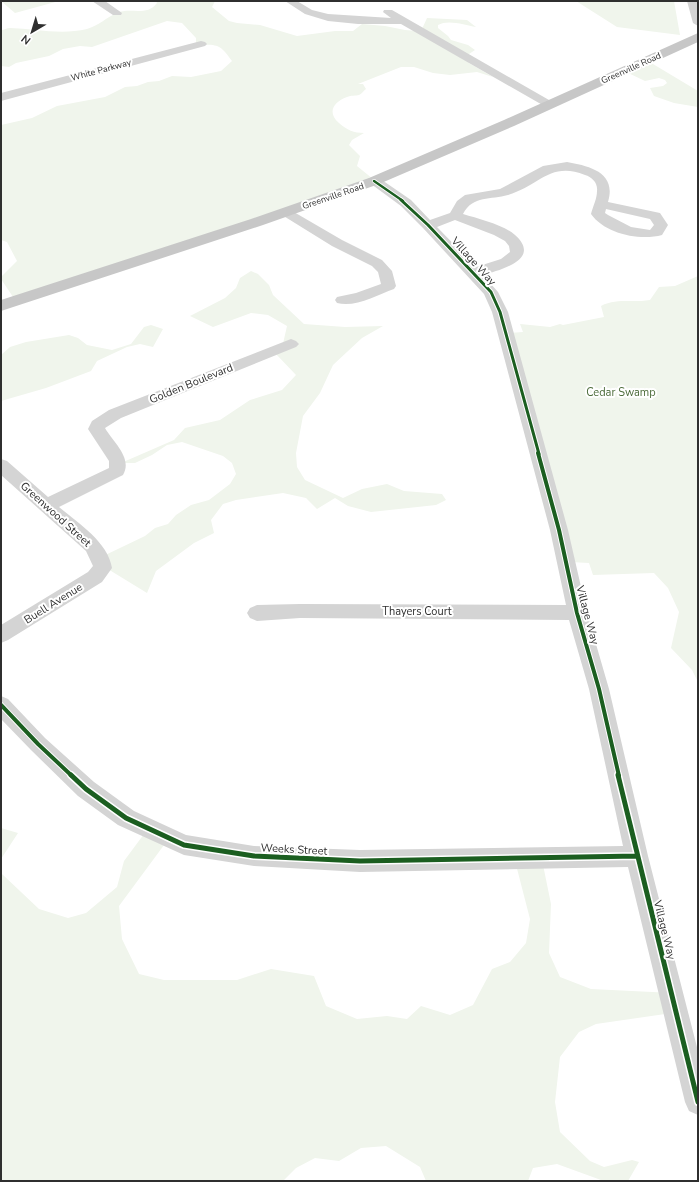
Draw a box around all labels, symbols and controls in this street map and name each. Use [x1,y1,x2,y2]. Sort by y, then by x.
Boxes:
north arrow [12,12,52,52]
text: N [18,31,34,48]
street label: Greenville Road [599,49,663,87]
street label: White Parkway [70,56,133,84]
street label: Greenville Road [301,180,365,212]
street label: Village Way [447,233,500,289]
street label: Golden Boulevard [147,360,235,407]
park label: Cedar Swamp [586,385,656,400]
street label: Greenwood Street [17,479,94,550]
street label: Buell Avenue [21,579,85,627]
street label: Village Way [572,583,603,647]
street label: Thayers Court [382,604,452,619]
street label: Weeks Street [260,840,328,859]
street label: Village Way [650,898,679,962]

